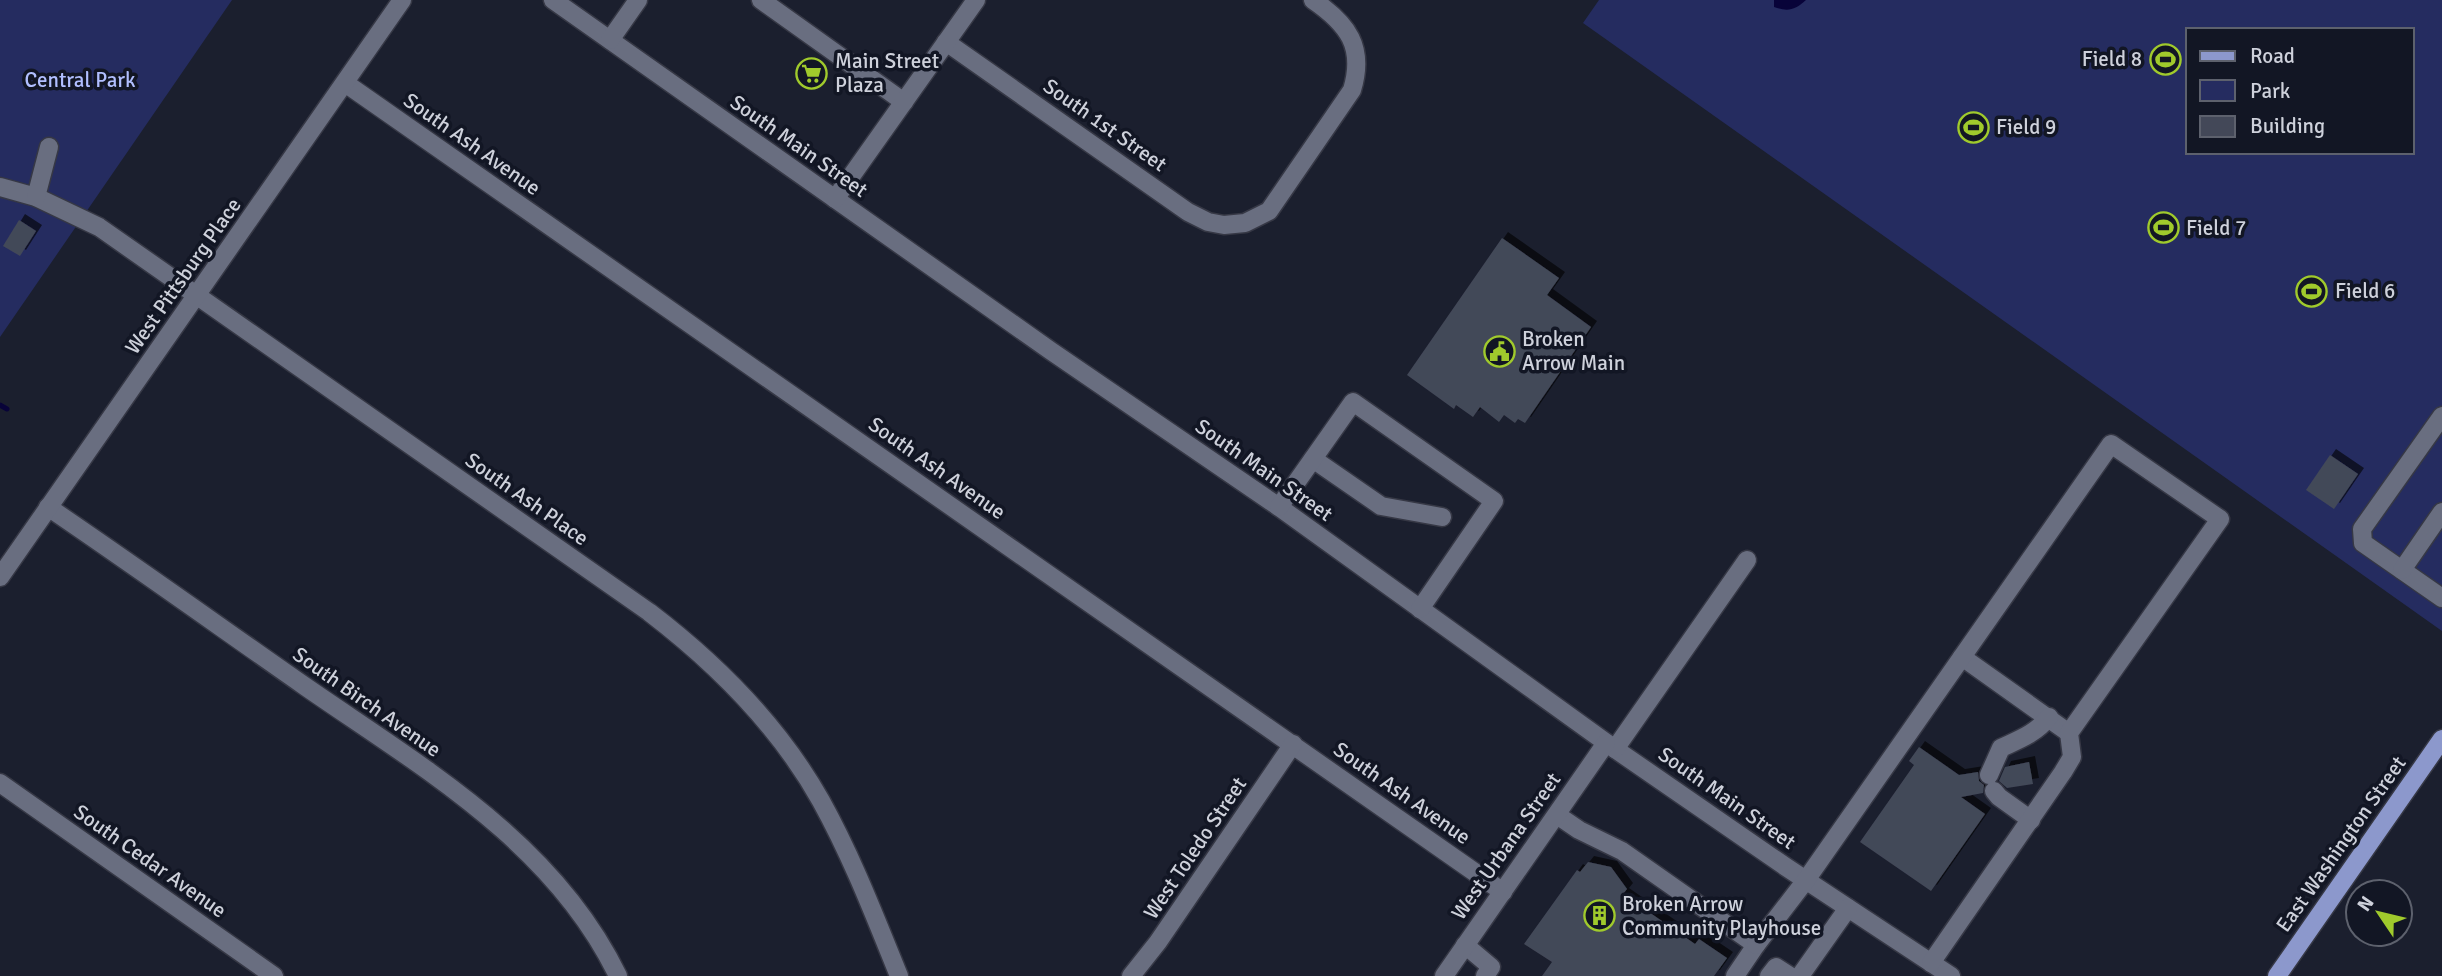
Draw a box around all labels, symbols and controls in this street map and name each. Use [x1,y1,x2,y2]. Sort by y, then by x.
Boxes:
legend [2186,28,2414,154]
sports icon: Field 8 [2148,42,2182,76]
text: Road [2250,43,2295,69]
place label: Field 8 [2082,46,2142,72]
place label: Main Street Plaza [835,48,939,98]
supermarket icon: Main Street Plaza [795,56,829,90]
park label: Central Park [24,67,136,93]
street label: South 1st Street [1038,73,1172,177]
text: Park [2250,78,2291,104]
street label: South Ash Avenue [398,87,546,201]
street label: South Main Street [725,89,873,203]
sports icon: Field 9 [1956,110,1990,144]
text: Building [2250,113,2325,139]
place label: Field 9 [1996,114,2056,140]
street label: West Pittsburg Place [119,193,247,359]
sports icon: Field 7 [2146,211,2180,245]
place label: Field 7 [2186,215,2246,241]
sports icon: Field 6 [2295,274,2329,308]
place label: Field 6 [2335,278,2395,304]
place label: Broken Arrow Main [1522,326,1625,376]
public building icon: Broken Arrow Main [1482,334,1516,368]
street label: South Ash Avenue [863,411,1011,525]
street label: South Main Street [1190,413,1338,527]
street label: South Ash Place [460,447,594,551]
street label: South Birch Avenue [288,641,446,763]
street label: South Ash Avenue [1328,736,1476,850]
street label: South Main Street [1653,741,1801,855]
street label: East Washington Street [2270,751,2412,937]
street label: West Urbana Street [1446,767,1566,925]
street label: West Toledo Street [1138,772,1252,924]
street label: South Cedar Avenue [69,799,231,923]
north arrow [2344,878,2414,948]
place label: Broken Arrow Community Playhouse [1622,891,1821,941]
text: N [2352,892,2380,916]
building icon: Broken Arrow Community Playhouse [1582,899,1616,933]

